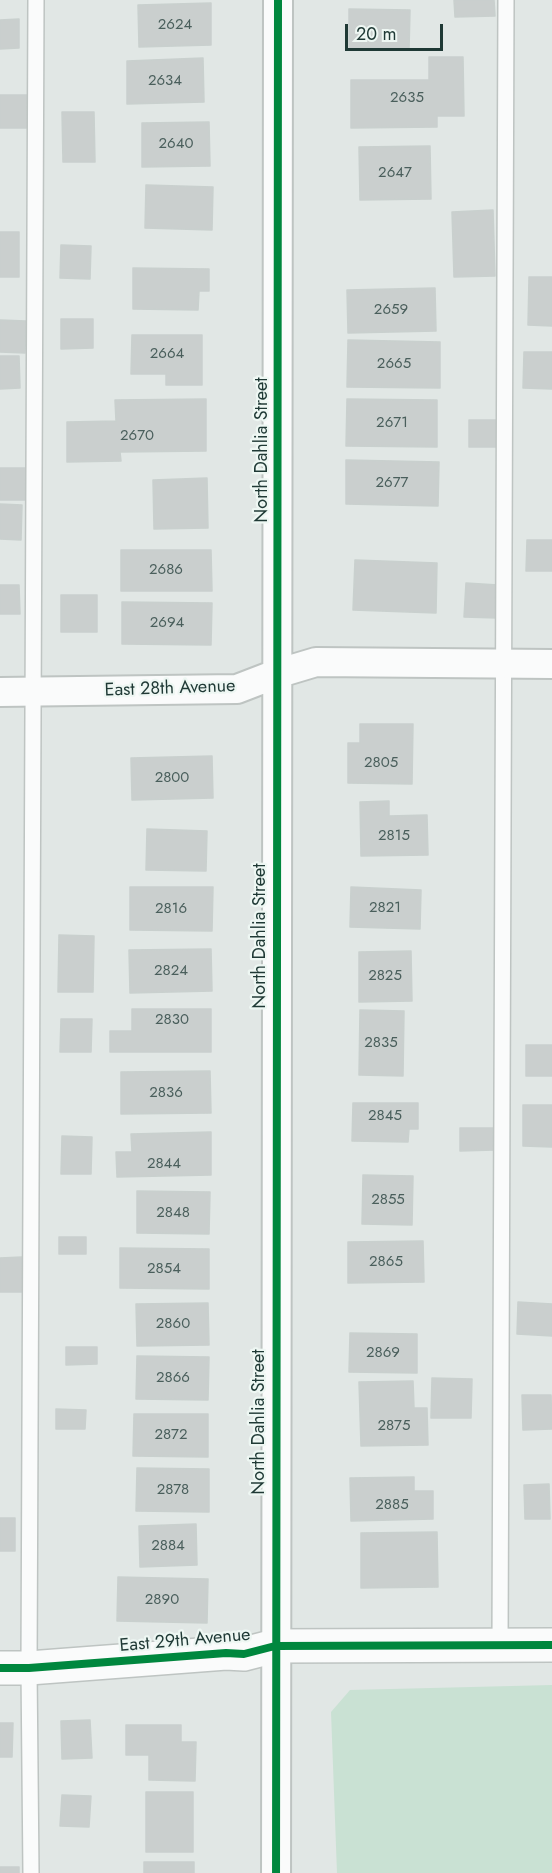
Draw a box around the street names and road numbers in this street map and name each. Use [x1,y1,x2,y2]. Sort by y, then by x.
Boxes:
street label: North Dahlia Street [252,377,274,523]
street label: East 28th Avenue [104,676,236,702]
street label: North Dahlia Street [250,863,272,1009]
street label: North Dahlia Street [249,1349,271,1495]
street label: East 29th Avenue [119,1625,251,1657]

